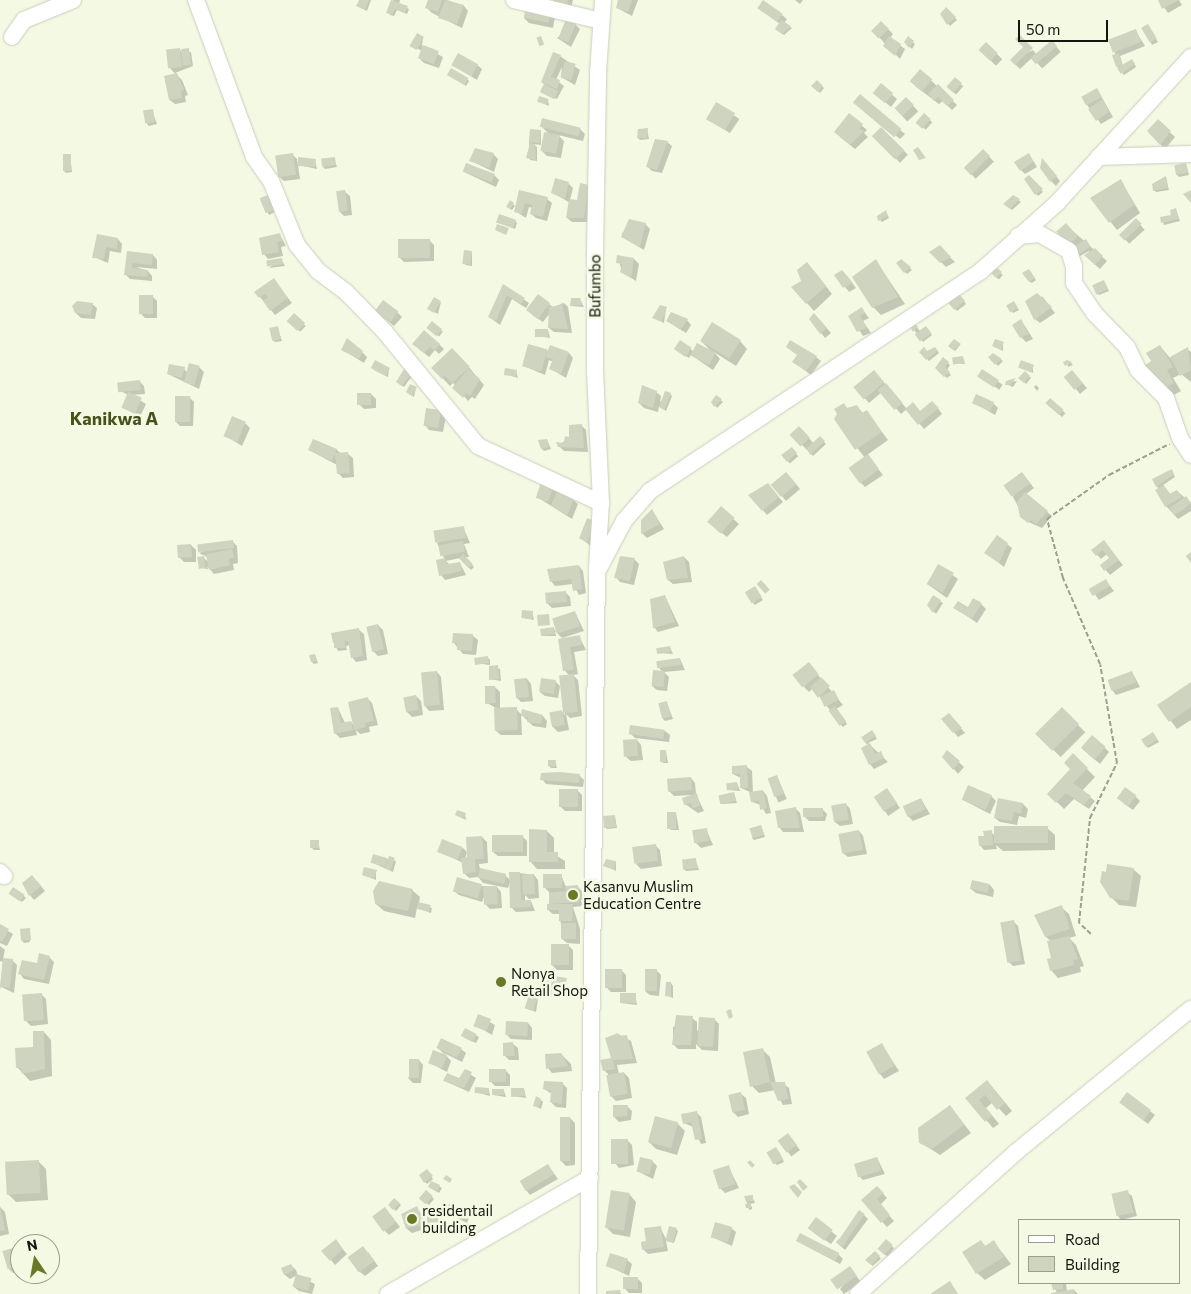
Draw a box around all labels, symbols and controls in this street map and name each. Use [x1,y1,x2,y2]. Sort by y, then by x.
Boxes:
scale bar [1021,10,1111,42]
text: 50 m [1026,20,1060,38]
street label: Bufumbo [586,254,604,318]
district label: Kanikwa A [70,407,158,429]
place label: Kasanvu Muslim Education Centre [583,877,701,912]
marker: Kasanvu Muslim Education Centre [567,889,579,901]
place label: Nonya Retail Shop [511,964,588,999]
marker: Nonya Retail Shop [495,976,507,988]
place label: residentail building [422,1201,493,1236]
marker: residentail building [406,1213,418,1225]
legend [1018,1219,1181,1284]
text: Road [1065,1230,1100,1248]
north arrow [10,1234,60,1284]
text: N [25,1235,39,1254]
text: Building [1065,1255,1120,1273]

